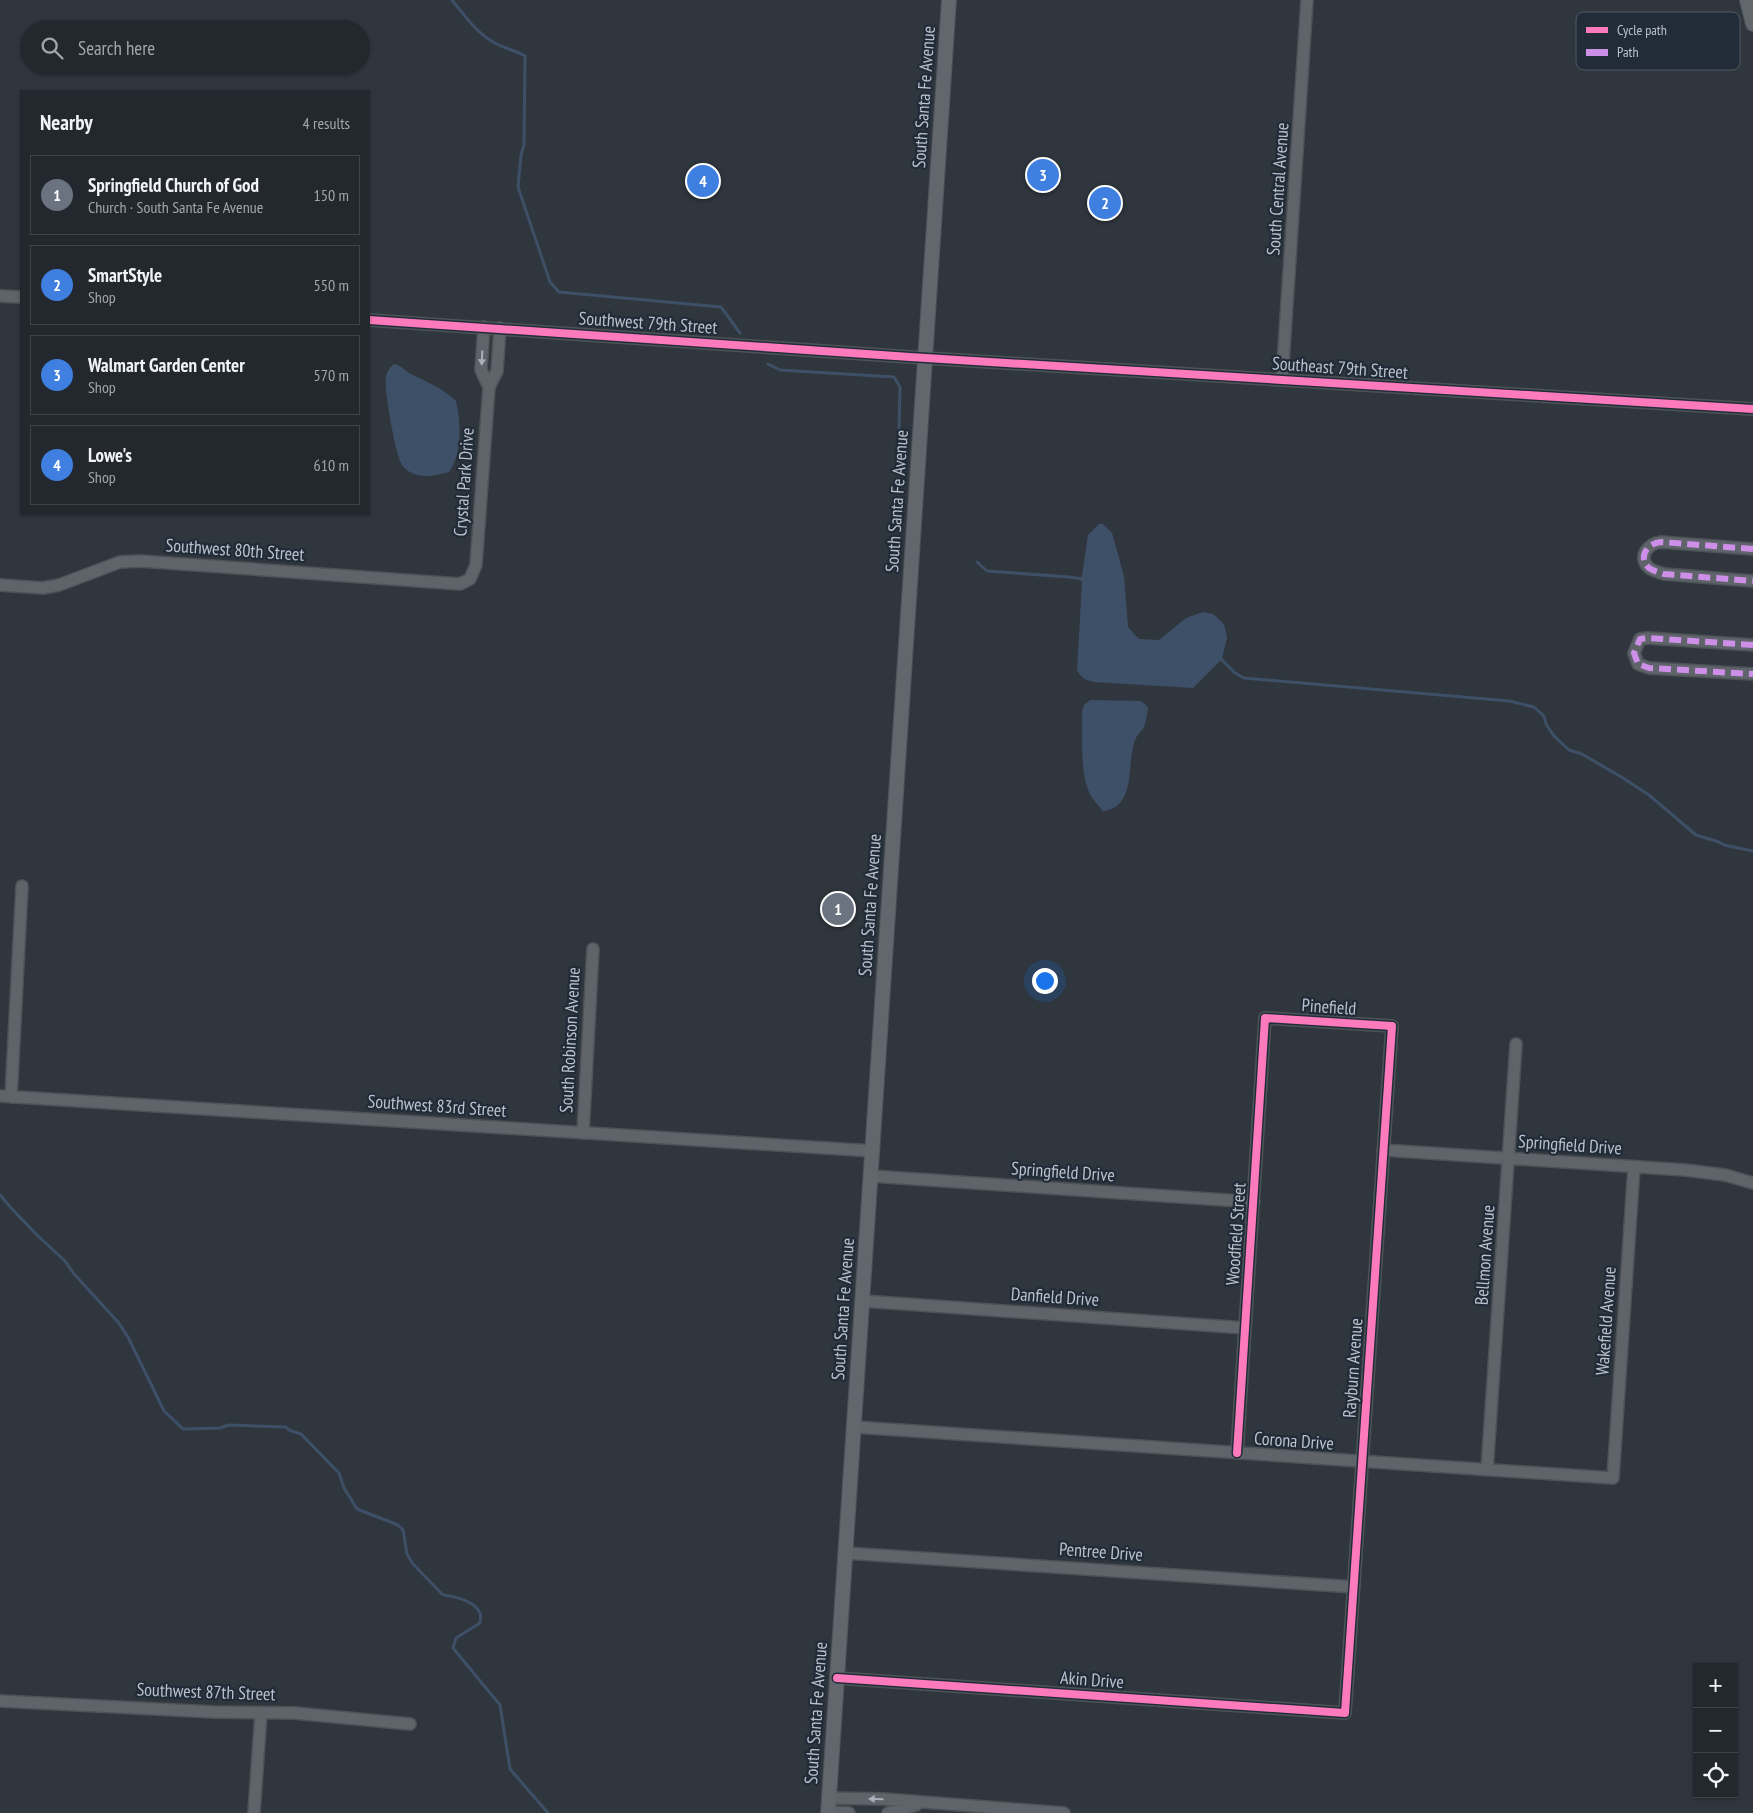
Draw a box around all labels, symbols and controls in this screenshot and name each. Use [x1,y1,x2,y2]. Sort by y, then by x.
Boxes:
legend [1576,12,1740,70]
search box [20,20,370,75]
text: Cycle path [1617,21,1667,39]
street label: South Santa Fe Avenue [907,25,940,169]
icon: search [38,34,66,62]
text: Search here [78,36,155,60]
text: Path [1617,43,1639,61]
text: Nearby [40,109,93,136]
text: 4 results [303,113,350,133]
street label: South Central Avenue [1261,122,1294,256]
pin: 3 [1027,156,1059,194]
pin: 4 [687,162,719,200]
text: Springfield Church of God [88,173,259,197]
pin: 2 [1089,184,1121,222]
text: 1 [53,185,61,205]
text: 150 m [314,185,349,205]
text: Church · South Santa Fe Avenue [88,197,263,217]
text: SmartStyle [88,263,162,287]
text: 2 [53,275,61,295]
text: 550 m [314,275,349,295]
text: Shop [88,287,116,307]
street label: Southwest 79th Street [578,306,718,339]
one-way arrow [477,350,485,366]
street label: Southeast 79th Street [1271,351,1409,384]
text: Walmart Garden Center [88,353,245,377]
text: 3 [53,365,61,385]
text: 570 m [314,365,349,385]
text: Shop [88,377,116,397]
street label: Crystal Park Drive [448,427,479,537]
street label: South Santa Fe Avenue [880,429,913,573]
text: Lowe's [88,443,132,467]
text: 4 [53,455,61,475]
text: 610 m [314,455,349,475]
text: Shop [88,467,116,487]
street label: Southwest 80th Street [165,533,305,566]
street label: South Santa Fe Avenue [853,833,886,977]
pin: 1 [822,890,854,928]
street label: South Robinson Avenue [554,967,585,1113]
your location [1032,968,1058,994]
street label: Pinefield [1301,993,1357,1020]
street label: Southwest 83rd Street [367,1089,507,1122]
street label: Springfield Drive [1517,1129,1623,1160]
street label: Springfield Drive [1010,1156,1116,1187]
street label: Woodfield Street [1220,1182,1251,1286]
street label: Bellmon Avenue [1470,1204,1499,1306]
street label: South Santa Fe Avenue [826,1237,859,1381]
street label: Wakefield Avenue [1590,1266,1621,1376]
street label: Danfield Drive [1010,1282,1100,1311]
street label: Rayburn Avenue [1338,1317,1367,1419]
street label: Corona Drive [1253,1426,1335,1455]
street label: Pentree Drive [1058,1537,1144,1566]
street label: South Santa Fe Avenue [799,1641,832,1785]
map controls [1693,1663,1738,1798]
button: + [1693,1663,1738,1708]
street label: Akin Drive [1059,1666,1125,1693]
street label: Southwest 87th Street [136,1678,276,1705]
button: − [1693,1708,1738,1753]
button: locate [1693,1753,1738,1798]
one-way arrow [867,1795,883,1803]

